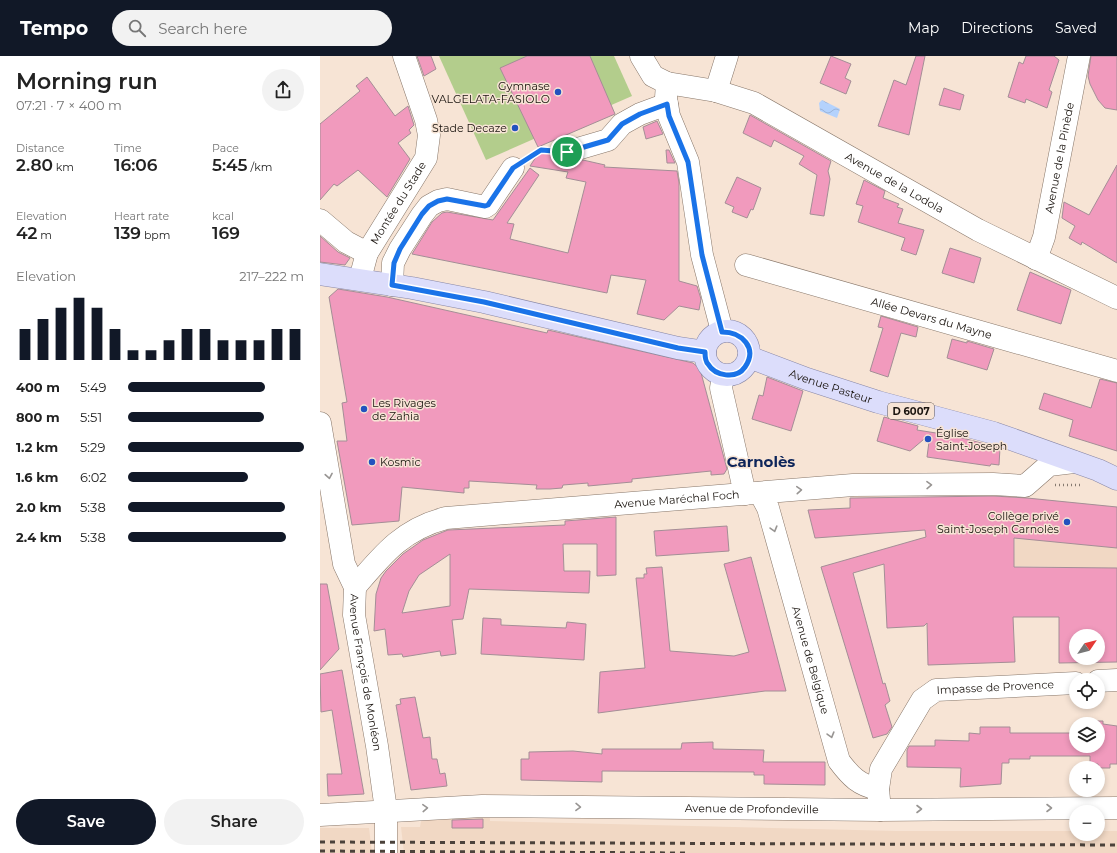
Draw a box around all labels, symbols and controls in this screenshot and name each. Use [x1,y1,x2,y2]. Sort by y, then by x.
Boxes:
search box [112,10,392,46]
text: Tempo [20,17,88,40]
icon: search [126,17,148,39]
text: Search here [158,19,247,38]
text: Map [908,19,939,37]
text: Directions [961,19,1033,37]
text: Saved [1055,19,1097,37]
text: Morning run [16,68,157,95]
button: share [262,69,304,111]
place label: Gymnase VALGELATA-FASIOLO [431,79,550,106]
marker: Gymnase VALGELATA-FASIOLO [553,87,563,97]
text: 07:21 · 7 × 400 m [16,97,122,113]
street label: Avenue de la Pinède [1042,101,1077,215]
place label: Stade Decaze [432,121,507,135]
marker: Stade Decaze [510,123,520,133]
pin [550,135,584,169]
text: Distance [16,141,64,155]
text: Time [114,141,142,155]
text: Pace [212,141,239,155]
icon: arrive [556,141,578,163]
street label: Avenue de la Lodola [843,149,946,216]
text: 2.80 [16,155,53,175]
text: 16:06 [114,155,157,175]
text: 5:45 [212,155,248,175]
street label: Montée du Stade [367,159,429,247]
text: km [53,160,74,174]
text: /km [248,160,272,174]
text: Elevation [16,209,67,223]
text: Heart rate [114,209,169,223]
text: kcal [212,209,234,223]
text: 42 [16,223,37,243]
text: 139 [114,223,141,243]
text: 169 [212,223,240,243]
text: m [37,228,52,242]
text: bpm [141,228,171,242]
text: Elevation [16,268,76,284]
text: 217–222 m [239,268,304,284]
street label: Allée Devars du Mayne [869,294,994,342]
street label: Avenue Pasteur [787,366,874,407]
text: 400 m [16,379,60,395]
text: 5:49 [80,379,107,395]
place label: Les Rivages de Zahia [372,396,437,423]
road number: D 6007 [888,403,934,419]
marker: Les Rivages de Zahia [359,404,369,414]
text: 800 m [16,409,60,425]
text: 5:51 [80,409,102,425]
place label: Église Saint-Joseph [936,426,1007,453]
marker: Église Saint-Joseph [923,434,933,444]
text: 1.2 km [16,439,58,455]
text: 5:29 [80,439,105,455]
district label: Carnolès [727,452,795,471]
place label: Kosmic [380,455,421,469]
marker: Kosmic [367,457,377,467]
text: 1.6 km [16,469,58,485]
text: 6:02 [80,469,107,485]
one-way arrow [324,472,333,479]
one-way arrow [926,481,932,489]
one-way arrow [796,485,802,494]
street label: Avenue Maréchal Foch [614,487,740,511]
text: 2.0 km [16,499,62,515]
text: 5:38 [80,499,106,515]
place label: Collège privé Saint-Joseph Carnolès [937,509,1060,536]
marker: Collège privé Saint-Joseph Carnolès [1062,517,1072,527]
one-way arrow [769,525,778,532]
text: 2.4 km [16,529,62,545]
text: 5:38 [80,529,106,545]
street label: Avenue François de Monléon [347,594,385,752]
street label: Avenue de Belgique [789,605,833,716]
north arrow [1069,629,1105,665]
map controls [1069,629,1105,841]
button: locate [1069,673,1105,709]
street label: Impasse de Provence [936,677,1055,697]
button: layers [1069,717,1105,753]
one-way arrow [827,732,835,738]
button: + [1069,761,1105,797]
button: Save [16,799,156,845]
button: Share [164,799,304,845]
street label: Avenue de Profondeville [685,801,819,816]
one-way arrow [575,803,581,811]
one-way arrow [422,804,428,812]
one-way arrow [1046,804,1052,813]
one-way arrow [916,805,922,814]
button: − [1069,805,1105,841]

